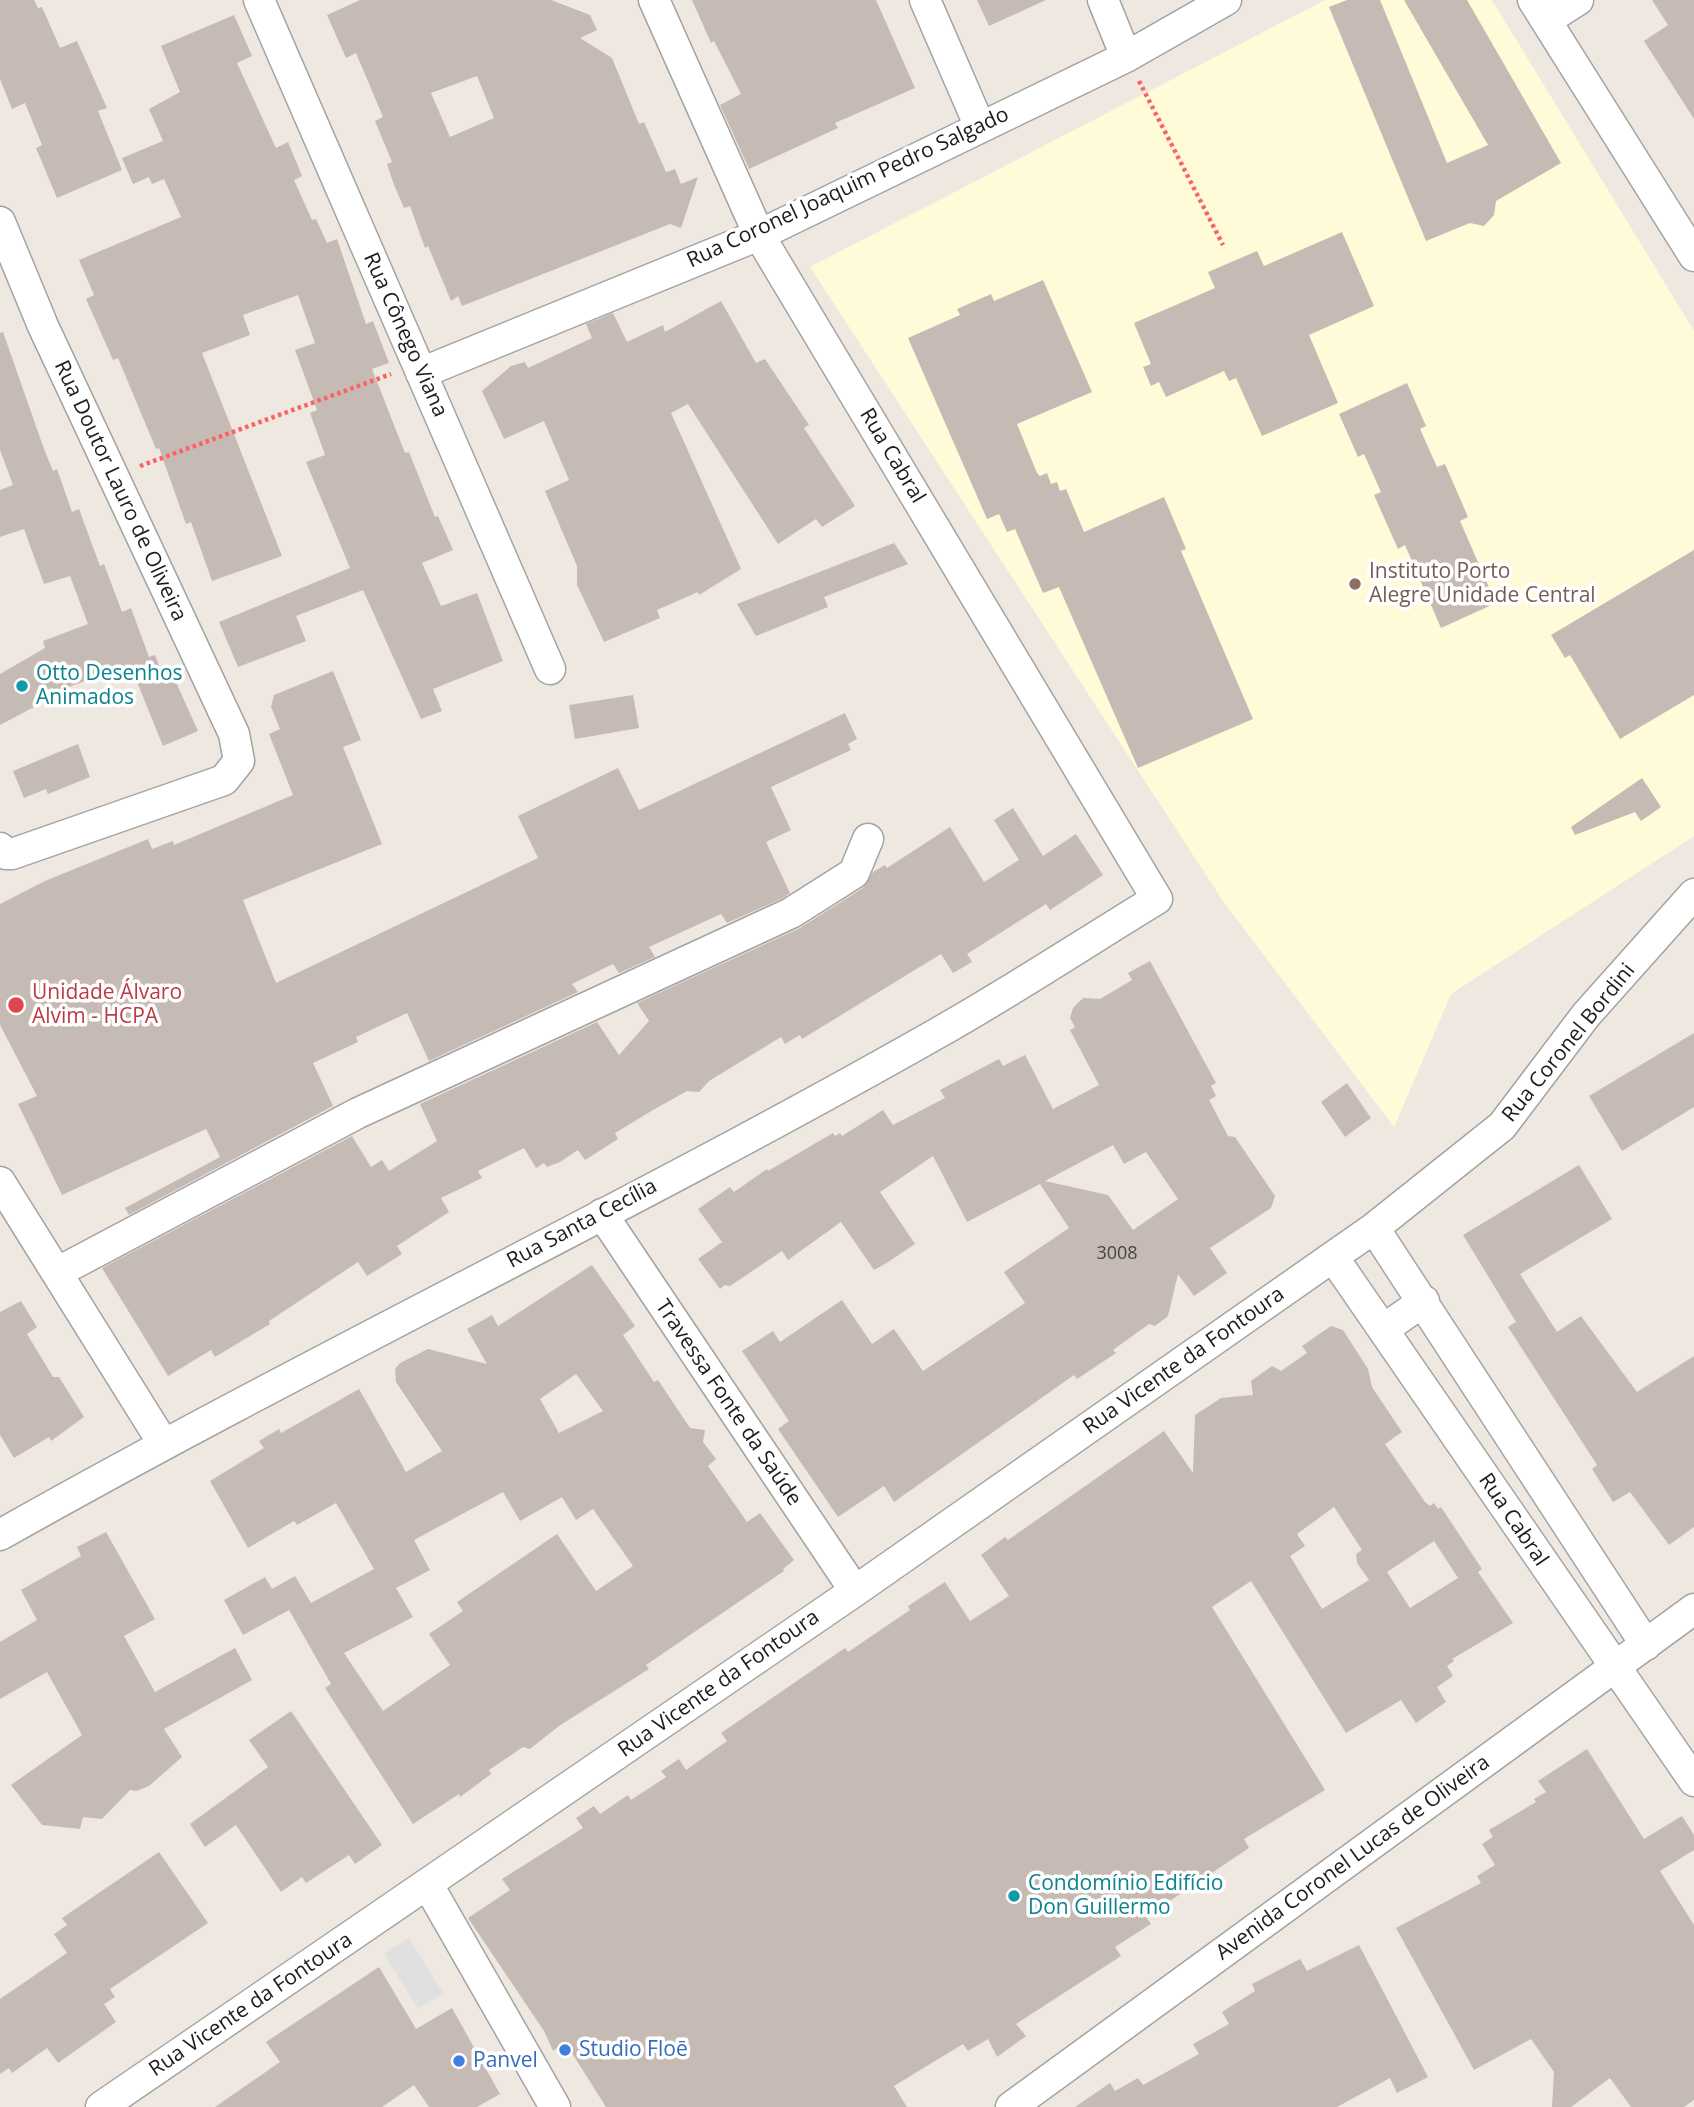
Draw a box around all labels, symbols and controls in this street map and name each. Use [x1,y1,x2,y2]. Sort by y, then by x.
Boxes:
street label: Rua Coronel Joaquim Pedro Salgado [683,102,1013,274]
street label: Rua Cônego Viana [357,249,453,421]
street label: Rua Doutor Lauro de Oliveira [48,357,192,625]
street label: Rua Cabral [854,404,930,508]
place label: Instituto Porto Alegre Unidade Central [1369,559,1596,609]
marker: Instituto Porto Alegre Unidade Central [1347,576,1363,592]
place label: Otto Desenhos Animados [36,661,183,711]
marker: Otto Desenhos Animados [14,678,30,694]
street label: Rua Coronel Bordini [1497,959,1641,1127]
place label: Unidade Álvaro Alvim - HCPA [32,980,182,1030]
marker: Unidade Álvaro Alvim - HCPA [6,995,26,1015]
street label: Rua Santa Cecília [503,1174,661,1274]
house number: 3008 [1096,1243,1138,1265]
street label: Rua Vicente da Fontoura [1079,1282,1289,1440]
street label: Travessa Fonte da Saúde [650,1295,806,1511]
street label: Rua Cabral [1473,1469,1553,1571]
street label: Rua Vicente da Fontoura [614,1605,824,1763]
street label: Avenida Coronel Lucas de Oliveira [1211,1750,1495,1966]
place label: Condomínio Edifício Don Guillermo [1028,1871,1223,1921]
marker: Condomínio Edifício Don Guillermo [1006,1888,1022,1904]
street label: Rua Vicente da Fontoura [145,1928,357,2082]
place label: Studio Floē [579,2037,688,2063]
marker: Studio Floē [557,2042,573,2058]
place label: Panvel [473,2048,538,2074]
marker: Panvel [451,2053,467,2069]

